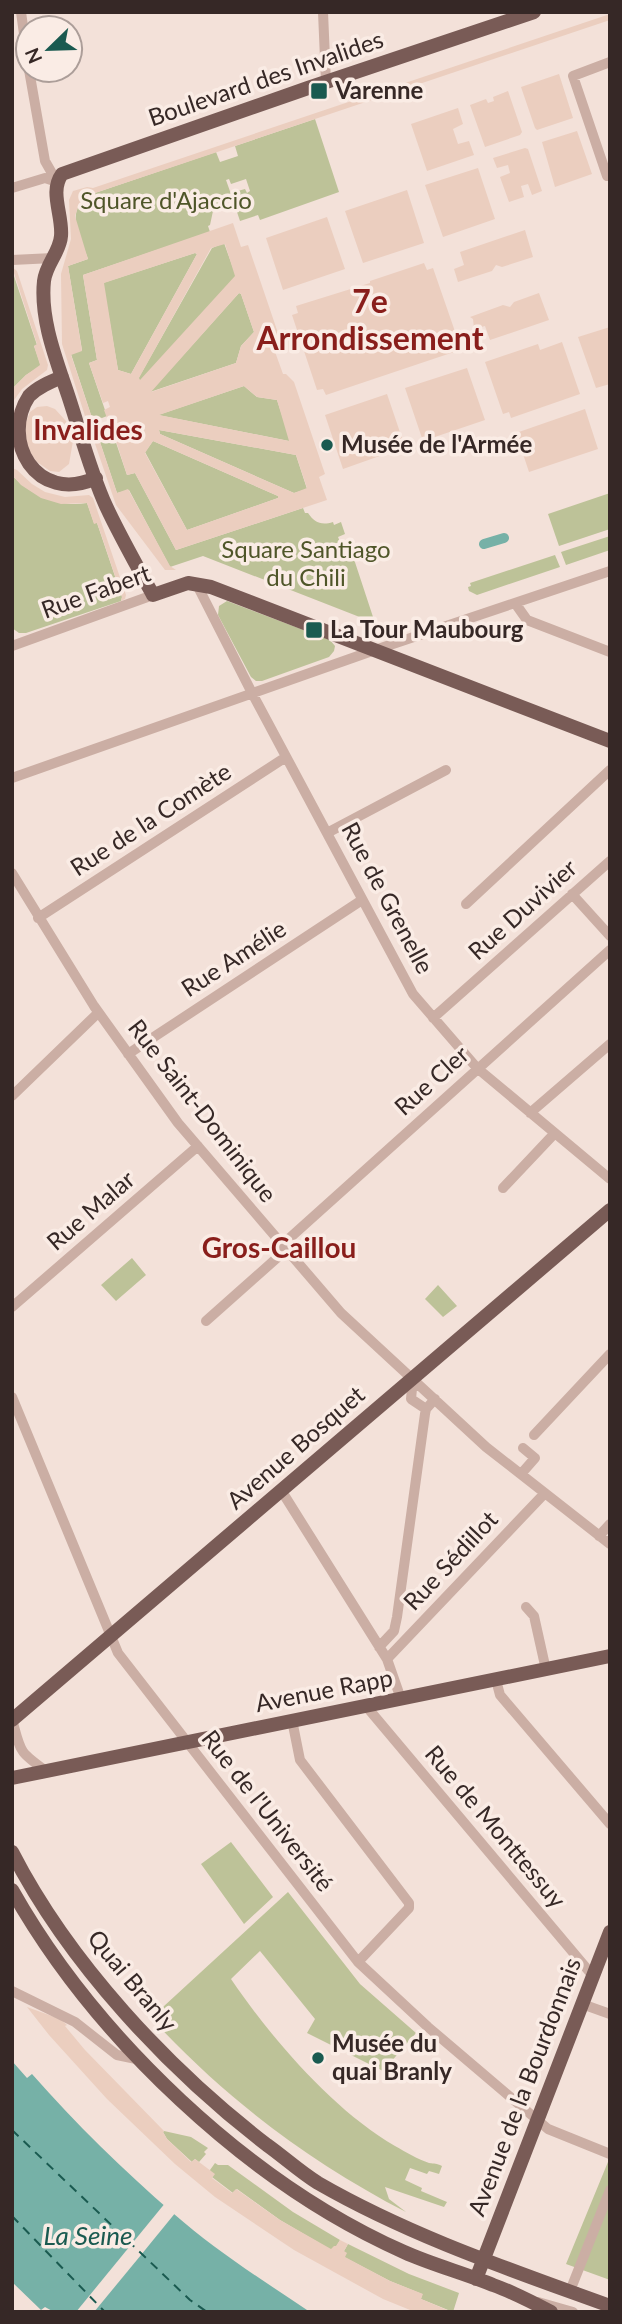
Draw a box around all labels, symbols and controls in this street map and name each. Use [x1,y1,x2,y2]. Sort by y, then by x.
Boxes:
north arrow [14,14,84,84]
street label: Boulevard des Invalides [144,24,387,131]
text: N [19,45,46,67]
place label: Varenne [334,75,424,104]
marker: Varenne [309,81,329,101]
park label: Square d'Ajaccio [80,185,252,214]
district label: 7e Arrondissement [255,281,484,357]
district label: Invalides [33,412,143,446]
place label: Musée de l'Armée [341,429,532,458]
marker: Musée de l'Armée [319,437,335,453]
park label: Square Santiago du Chili [221,534,391,591]
street label: Rue Fabert [37,557,154,624]
place label: La Tour Maubourg [330,614,524,643]
marker: La Tour Maubourg [304,620,324,640]
street label: Rue de la Comète [64,756,236,881]
street label: Rue de Grenelle [336,817,440,978]
street label: Rue Duvivier [462,852,582,965]
street label: Rue Amélie [176,913,291,1002]
street label: Rue Saint-Dominique [123,1013,284,1207]
street label: Rue Cler [388,1039,474,1121]
street label: Rue Malar [40,1164,140,1256]
district label: Gros-Caillou [202,1230,356,1264]
street label: Avenue Bosquet [220,1379,370,1515]
street label: Rue Sédillot [397,1504,503,1616]
street label: Avenue Rapp [253,1662,395,1717]
street label: Rue de l'Université [196,1724,340,1897]
street label: Rue de Monttessuy [420,1739,573,1914]
street label: Quai Branly [82,1923,184,2037]
street label: Avenue de la Bourdonnais [461,1953,586,2220]
place label: Musée du quai Branly [332,2028,452,2085]
marker: Musée du quai Branly [310,2050,326,2066]
water label: La Seine [43,2219,133,2251]

